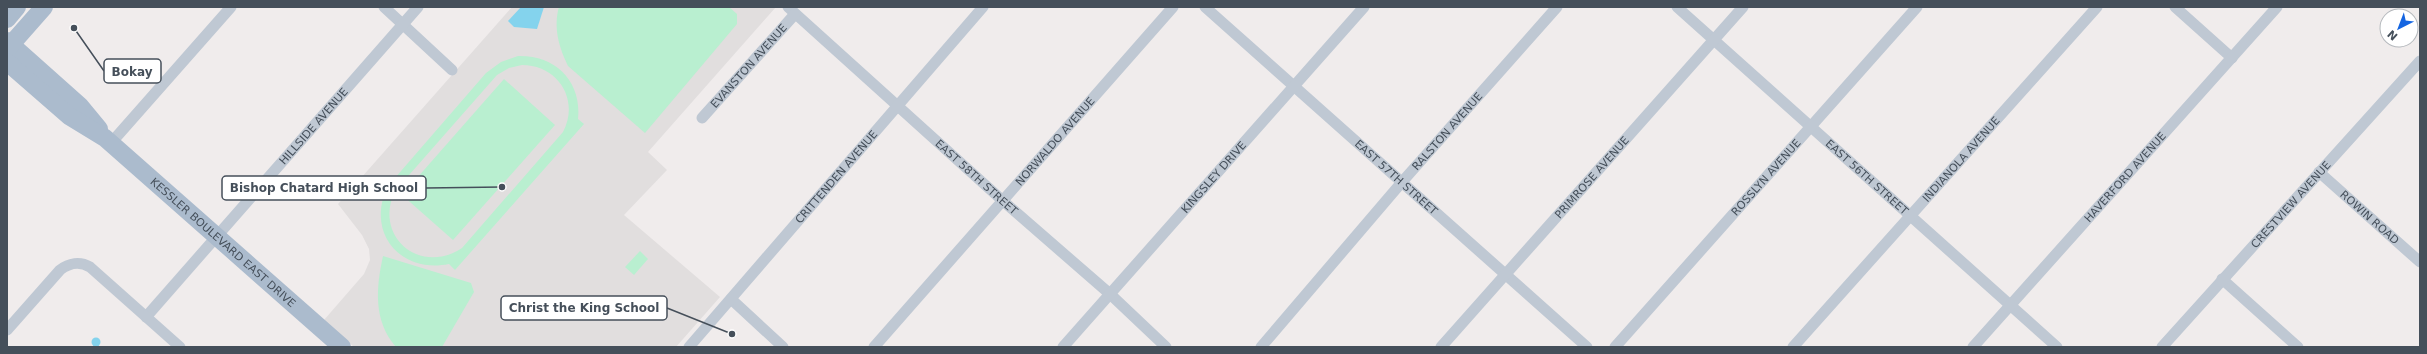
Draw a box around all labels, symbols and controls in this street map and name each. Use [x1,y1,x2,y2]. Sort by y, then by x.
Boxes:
north arrow [2379,8,2419,48]
street label: EVANSTON AVENUE [708,21,790,111]
text: N [2385,27,2400,43]
callout: Bokay [104,59,161,83]
text: Bokay [112,65,153,79]
street label: HILLSIDE AVENUE [277,85,351,167]
street label: RALSTON AVENUE [1410,90,1485,173]
street label: NORWALDO AVENUE [1013,95,1098,188]
street label: INDIANOLA AVENUE [1920,114,2003,205]
street label: CRITTENDEN AVENUE [793,128,880,226]
street label: HAVERFORD AVENUE [2082,130,2169,225]
street label: PRIMROSE AVENUE [1552,134,1632,221]
street label: EAST 58TH STREET [932,137,1020,218]
street label: EAST 57TH STREET [1352,137,1440,218]
street label: ROSSLYN AVENUE [1729,137,1804,219]
street label: EAST 56TH STREET [1823,137,1911,218]
street label: KINGSLEY DRIVE [1179,139,1249,216]
street label: CRESTVIEW AVENUE [2248,159,2334,251]
street label: KESSLER BOULEVARD EAST DRIVE [148,175,298,310]
callout: Bishop Chatard High School [222,176,426,200]
text: Bishop Chatard High School [230,181,418,195]
street label: ROWIN ROAD [2337,188,2402,247]
callout: Christ the King School [501,296,667,320]
text: Christ the King School [509,301,659,315]

